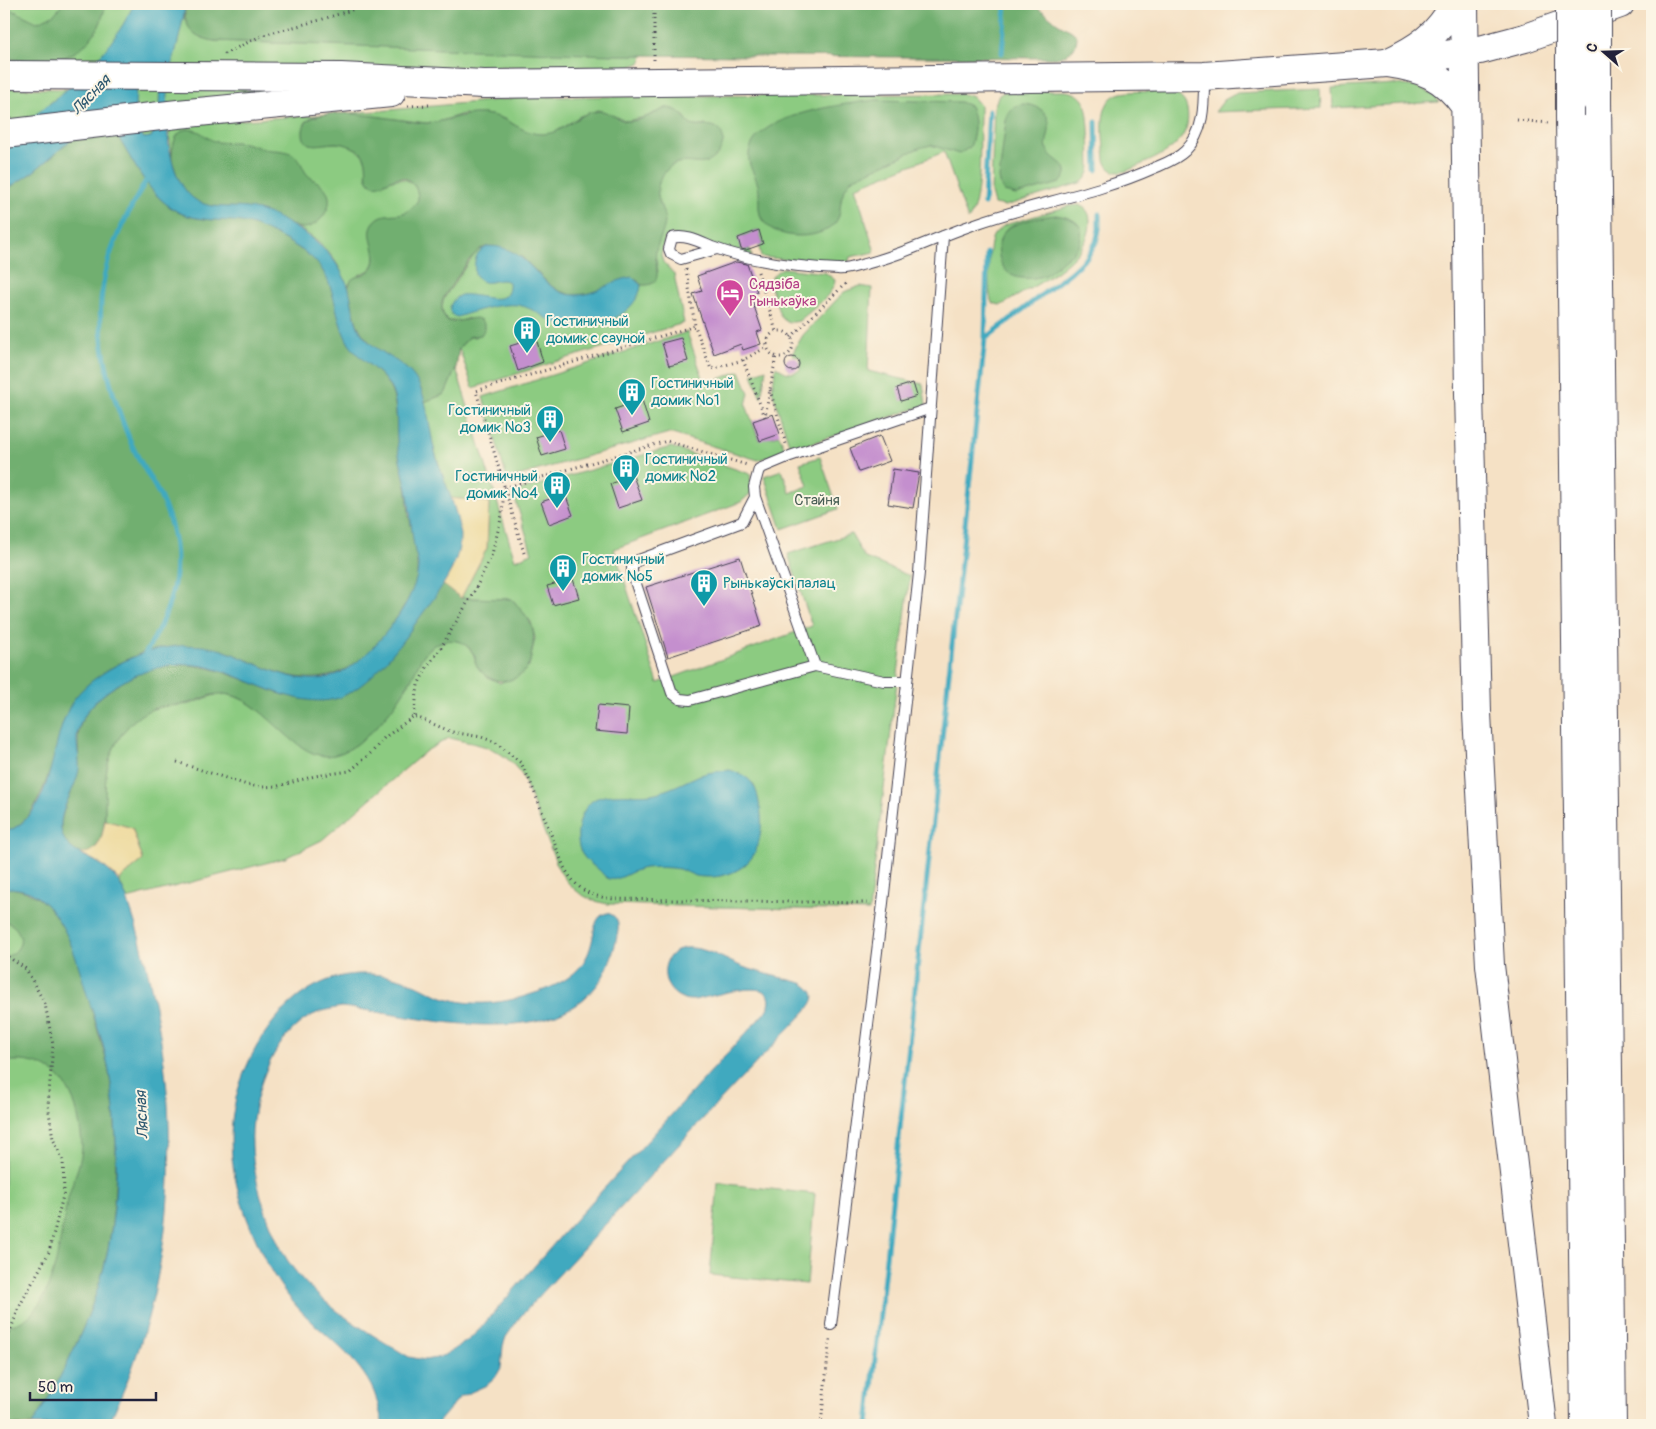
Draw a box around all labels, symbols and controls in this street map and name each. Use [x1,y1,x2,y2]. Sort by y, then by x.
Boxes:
north arrow [1578,28,1628,78]
text: С [1583,40,1602,55]
water label: Лясная [67,70,116,119]
place label: Сядзіба Рынькаўка [749,275,816,311]
hotel icon: Сядзіба Рынькаўка [715,278,745,317]
place label: Гостиничный домик с сауной [546,312,645,348]
building icon: Гостиничный домик с сауной [512,315,542,354]
place label: Гостиничный домик №1 [651,374,734,410]
building icon: Гостиничный домик №1 [617,377,647,416]
place label: Гостиничный домик №3 [448,401,531,437]
building icon: Гостиничный домик №3 [535,404,565,443]
place label: Гостиничный домик №2 [645,450,728,486]
building icon: Гостиничный домик №2 [611,453,641,492]
place label: Гостиничный домик №4 [455,467,538,503]
building icon: Гостиничный домик №4 [542,470,572,509]
park label: Стайня [794,491,840,510]
place label: Гостиничный домик №5 [582,550,665,586]
building icon: Гостиничный домик №5 [548,553,578,592]
building icon: Рынькаўскi палац [689,568,719,607]
place label: Рынькаўскi палац [723,574,836,593]
water label: Лясная [131,1089,153,1140]
scale bar [30,1369,156,1401]
text: 50 m [38,1378,73,1397]

